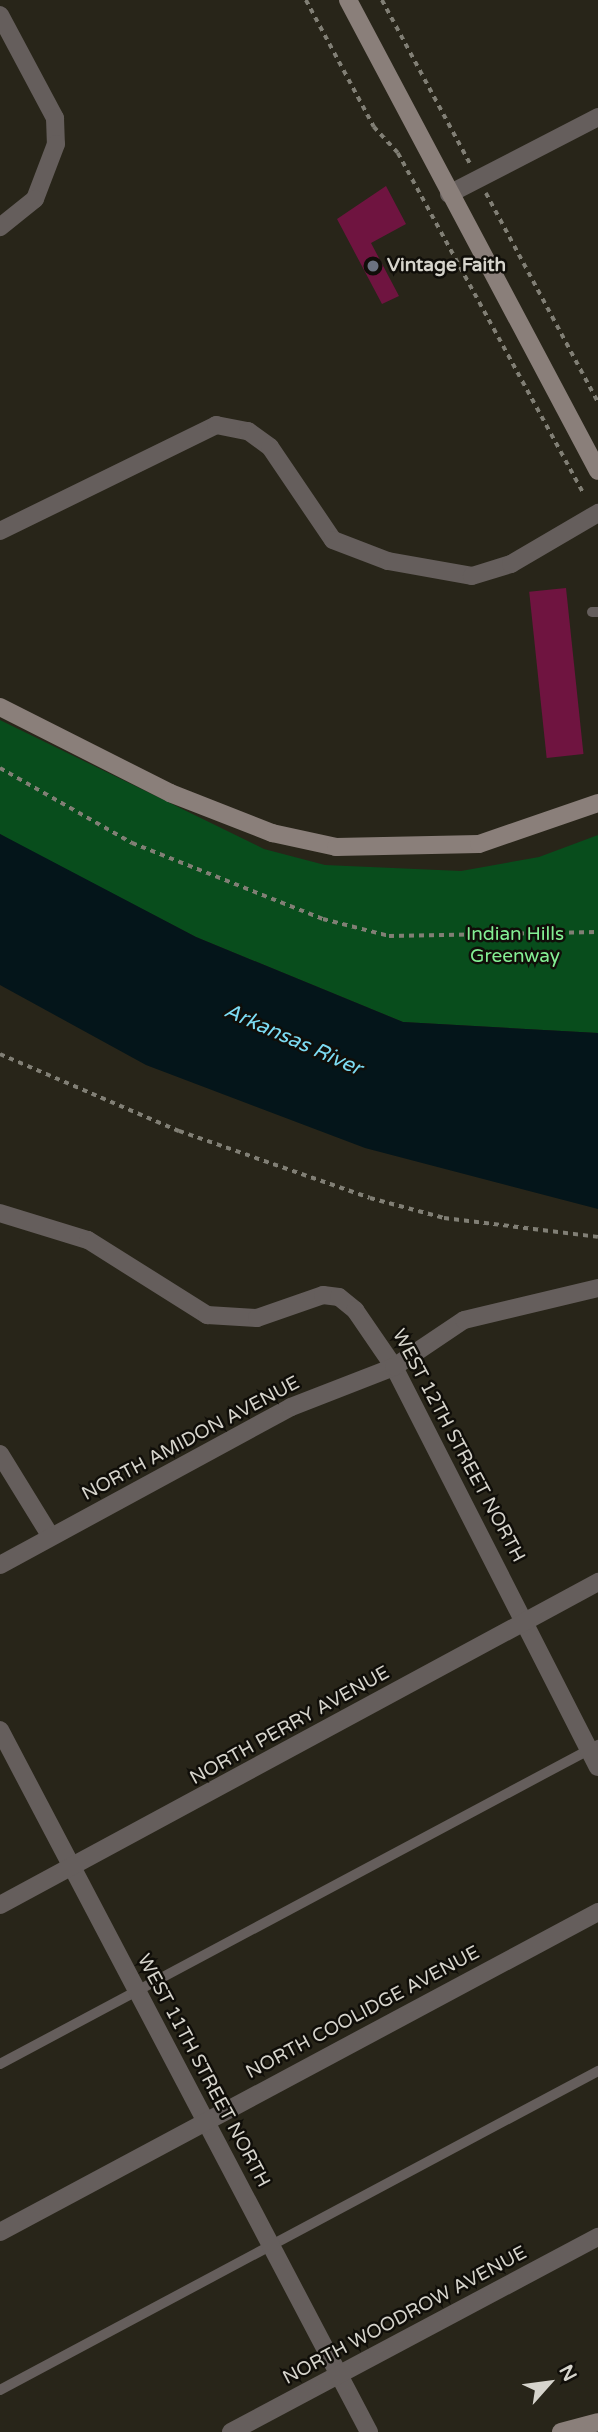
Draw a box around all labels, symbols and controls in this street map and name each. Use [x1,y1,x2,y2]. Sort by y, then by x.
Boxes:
place label: Vintage Faith [387,255,506,277]
marker: Vintage Faith [365,258,381,274]
park label: Indian Hills Greenway [466,924,564,968]
water label: Arkansas River [220,998,366,1082]
street label: WEST 12TH STREET NORTH [387,1326,529,1566]
street label: NORTH AMIDON AVENUE [78,1372,304,1506]
street label: NORTH PERRY AVENUE [186,1662,394,1790]
street label: NORTH COOLIDGE AVENUE [242,1942,484,2084]
street label: WEST 11TH STREET NORTH [132,1951,274,2191]
street label: NORTH WOODROW AVENUE [279,2242,531,2390]
north arrow [514,2348,584,2418]
text: N [554,2361,581,2385]

